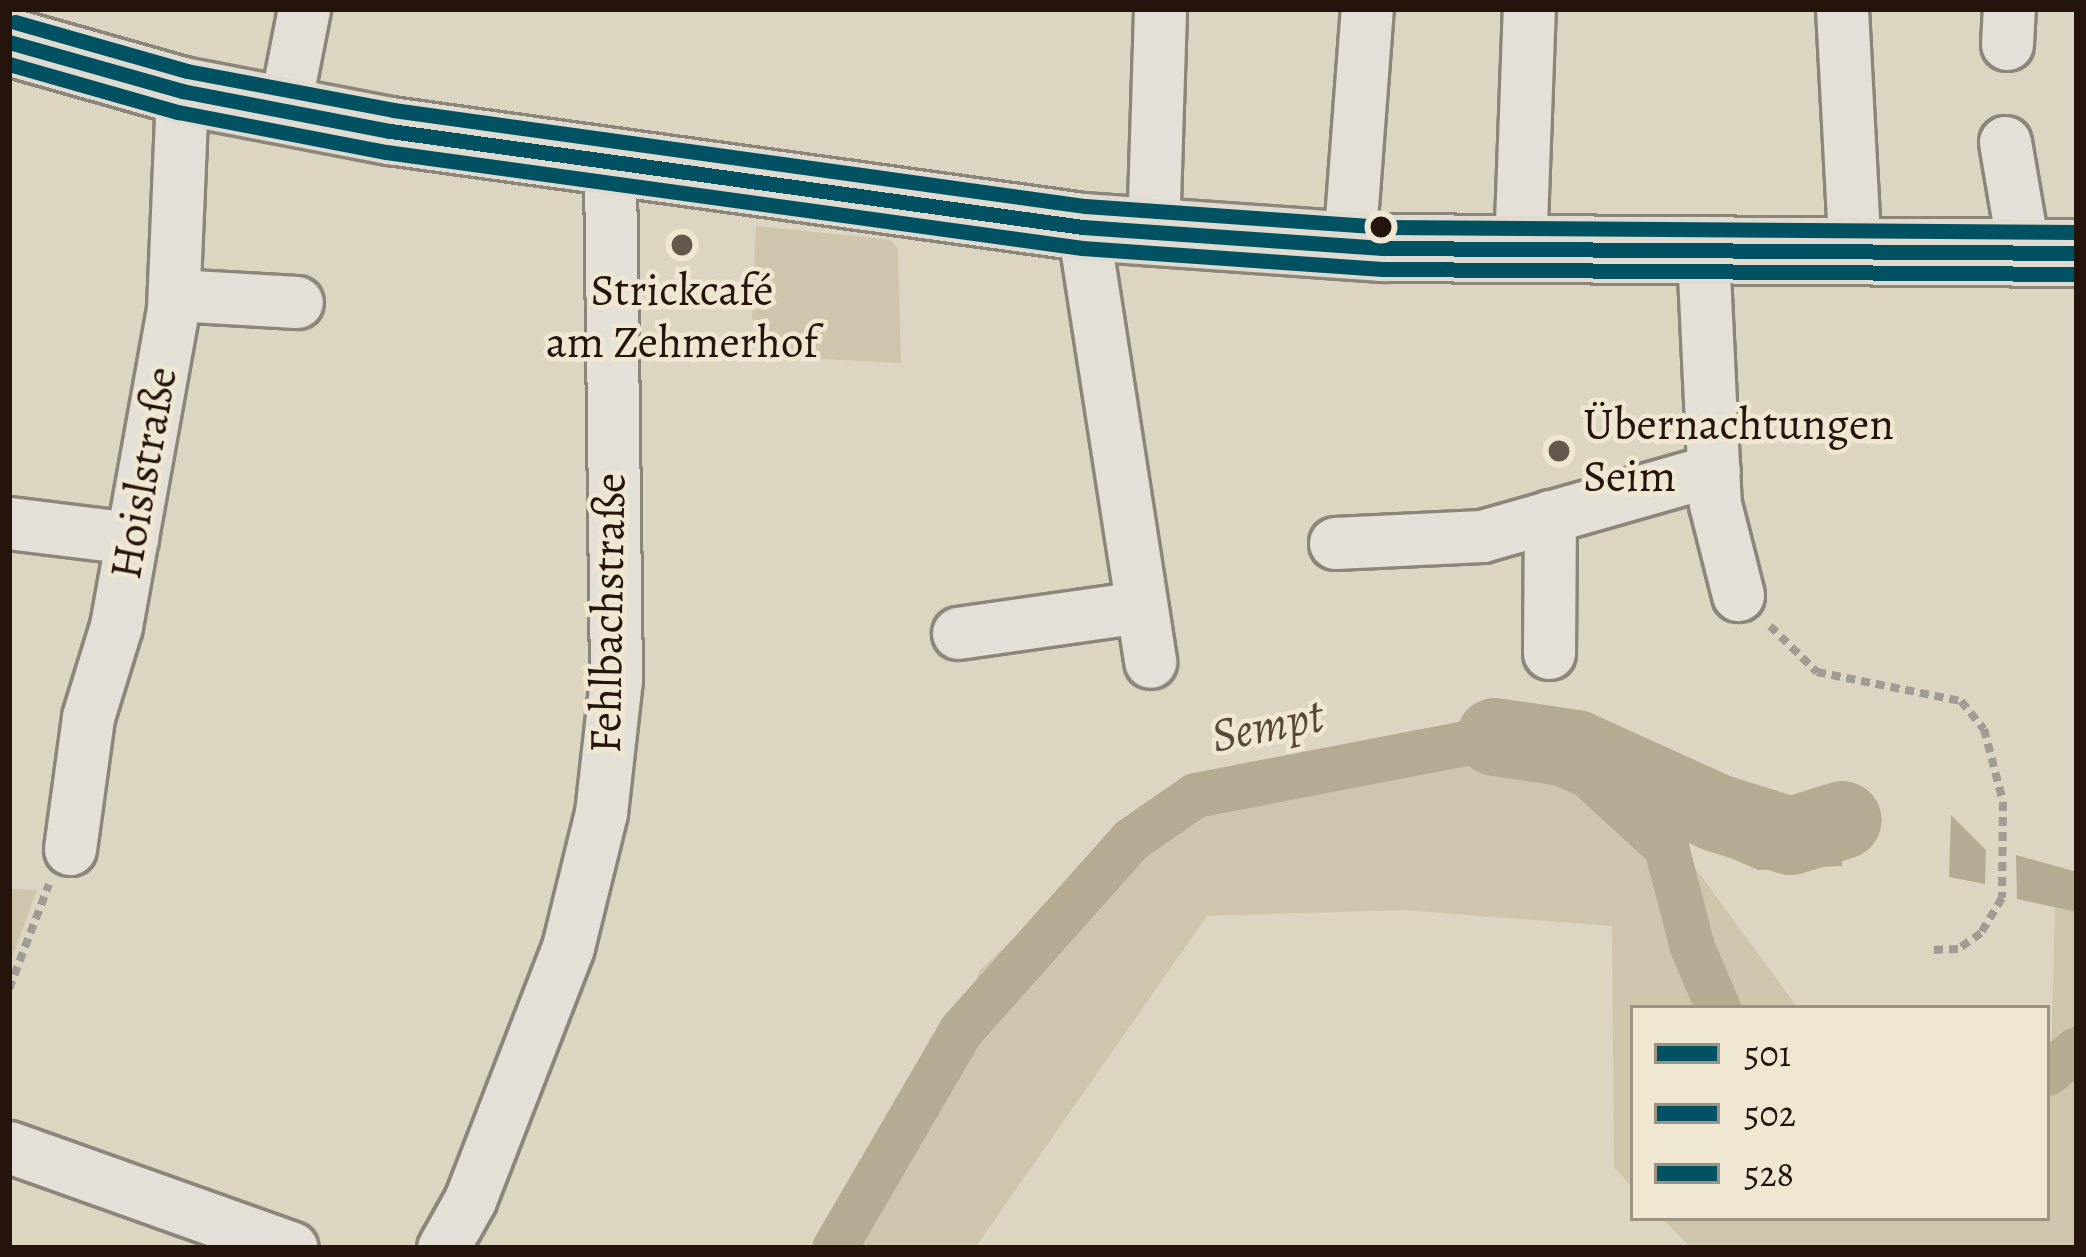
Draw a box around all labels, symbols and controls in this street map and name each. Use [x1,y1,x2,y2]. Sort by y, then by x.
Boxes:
unlabelled marker [1370,216,1392,238]
marker: Strickcafé am Zehmerhof [669,232,695,258]
place label: Strickcafé am Zehmerhof [546,264,818,370]
street label: Hoislstraße [99,363,189,583]
place label: Übernachtungen Seim [1583,398,1894,504]
marker: Übernachtungen Seim [1546,438,1572,464]
street label: Fehlbachstraße [579,472,637,754]
water label: Sempt [1207,687,1327,765]
legend [1630,1005,2050,1221]
text: 501 [1744,1029,1791,1078]
text: 502 [1744,1089,1796,1138]
text: 528 [1744,1149,1794,1198]

